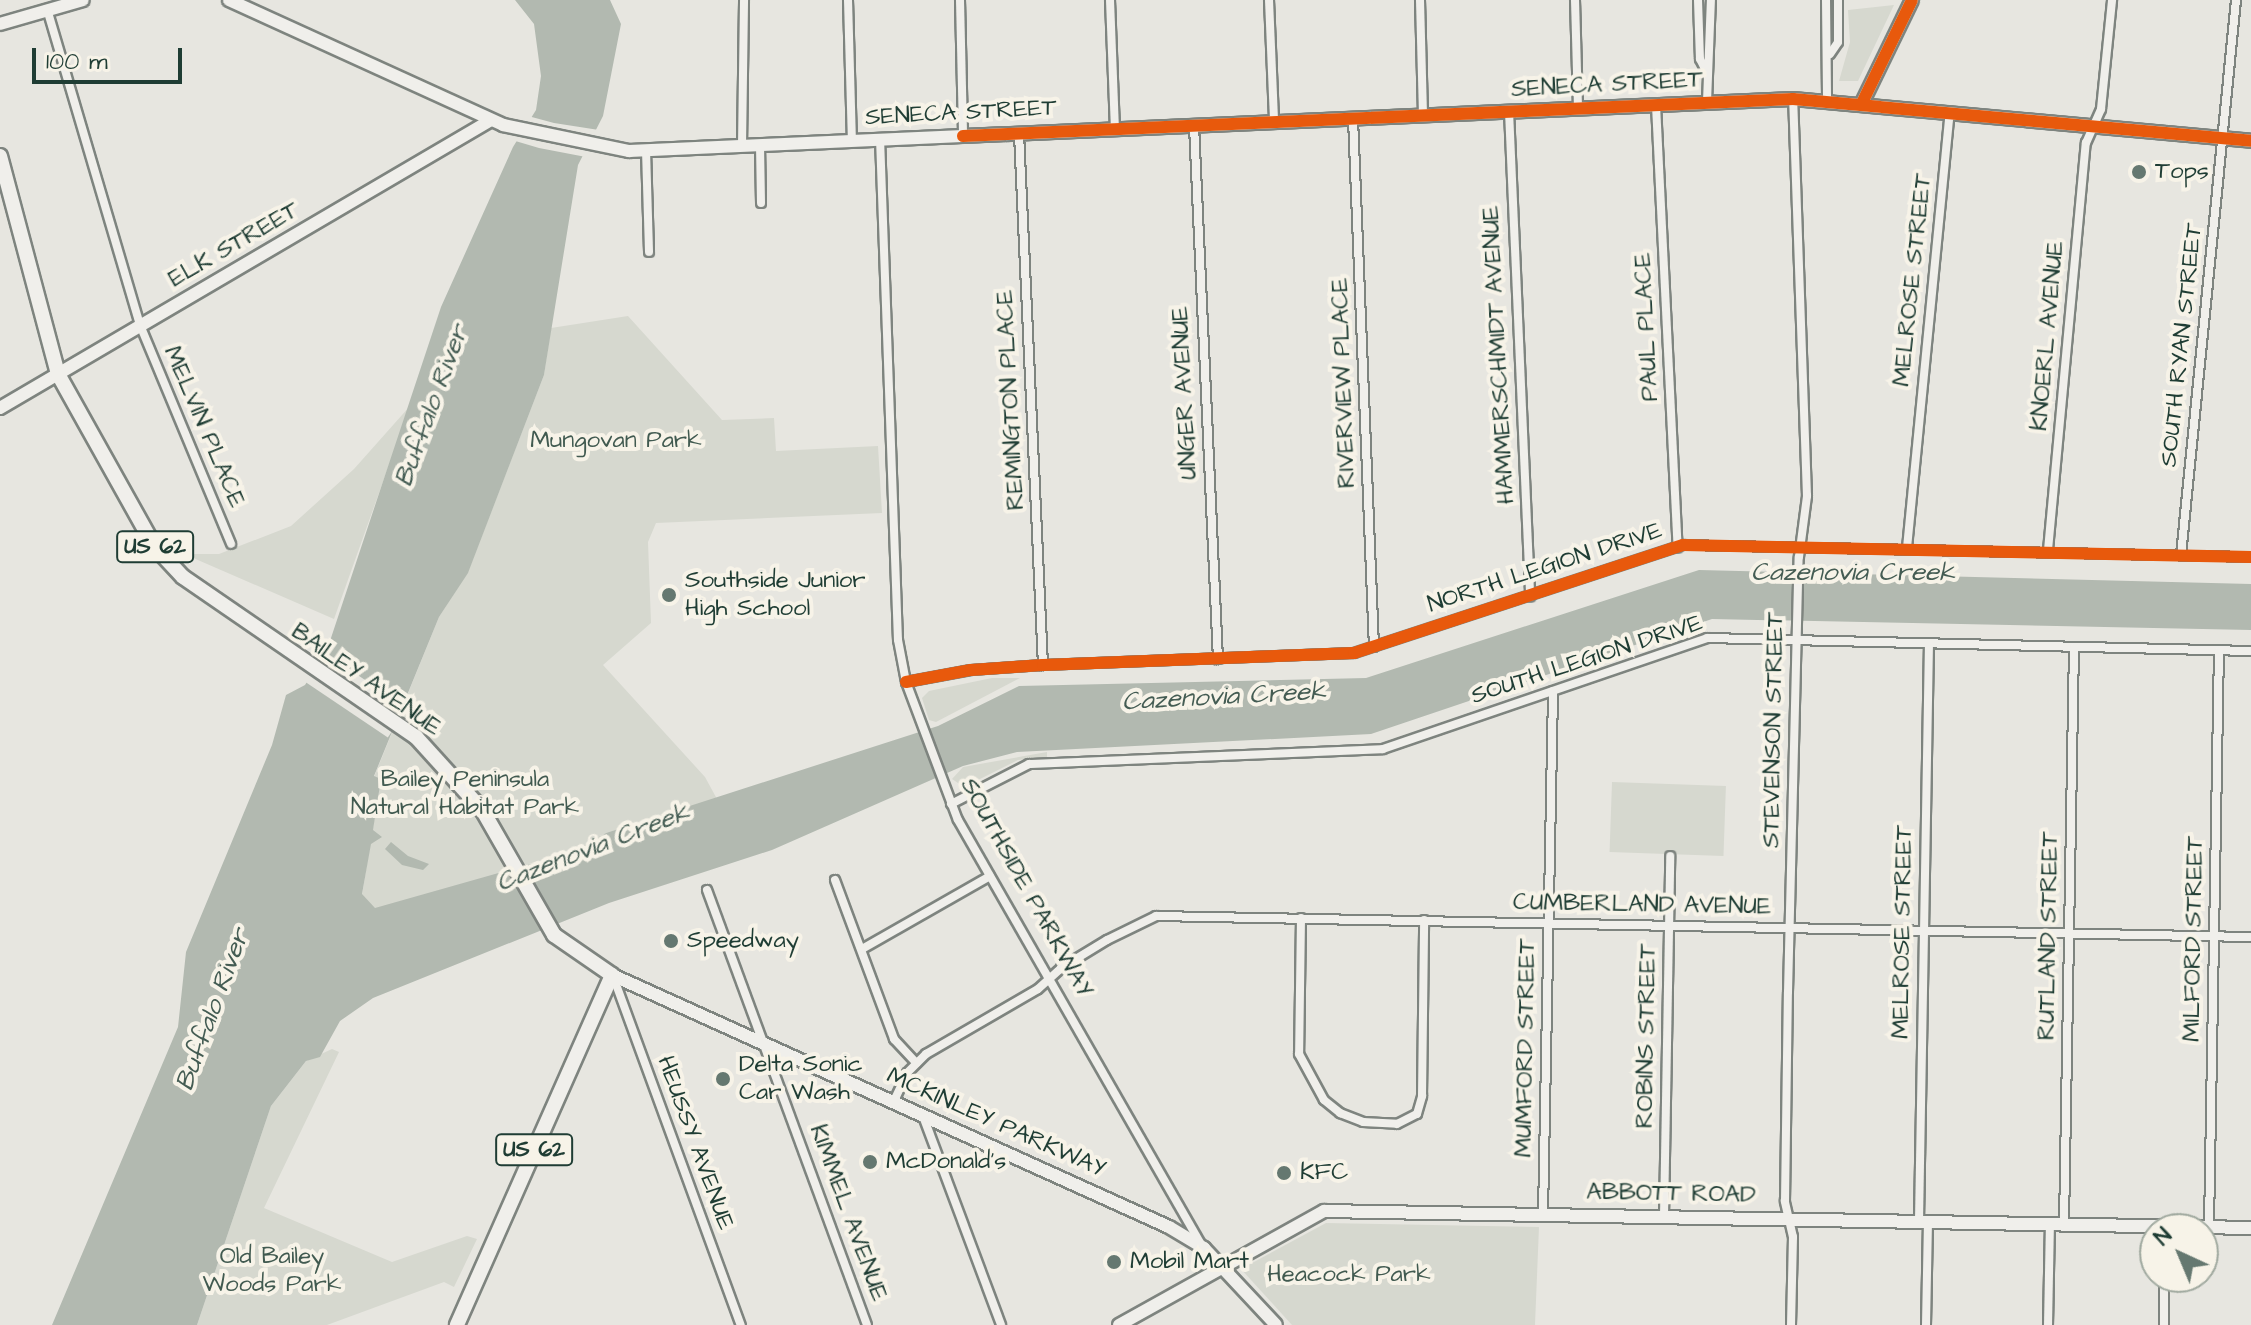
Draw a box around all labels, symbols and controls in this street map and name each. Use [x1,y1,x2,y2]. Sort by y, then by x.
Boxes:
scale bar [36,32,186,82]
text: 100 m [46,45,108,79]
street label: SENECA STREET [1511,66,1703,104]
street label: SENECA STREET [865,94,1057,132]
place label: Tops [2155,158,2209,186]
marker: Tops [2130,163,2148,181]
street label: MELROSE STREET [1887,172,1939,388]
street label: ELK STREET [164,196,304,294]
street label: HAMMERSCHMIDT AVENUE [1477,205,1521,505]
street label: SOUTH RYAN STREET [2155,222,2209,468]
street label: KNOERL AVENUE [2025,240,2071,432]
street label: PAUL PLACE [1629,252,1665,402]
street label: RIVERVIEW PLACE [1326,277,1362,489]
street label: REMINGTON PLACE [991,289,1031,511]
street label: UNGER AVENUE [1166,306,1204,480]
water label: Buffalo River [388,321,476,491]
street label: MELVIN PLACE [157,342,251,512]
park label: Mungovan Park [530,427,702,455]
street label: NORTH LEGION DRIVE [1424,516,1666,620]
road number: US 62 [115,529,195,565]
water label: Cazenovia Creek [1751,557,1955,589]
place label: Southside Junior High School [685,567,866,623]
marker: Southside Junior High School [660,586,678,604]
street label: SOUTH LEGION DRIVE [1468,609,1706,711]
street label: STEVENSON STREET [1758,612,1790,848]
street label: BAILEY AVENUE [285,618,447,742]
water label: Cazenovia Creek [1121,676,1327,718]
park label: Bailey Peninsula Natural Habitat Park [351,766,579,822]
street label: SOUTHSIDE PARKWAY [954,773,1098,1003]
water label: Cazenovia Creek [492,797,694,899]
street label: MELROSE STREET [1887,825,1919,1039]
street label: RUTLAND STREET [2033,831,2065,1041]
street label: MILFORD STREET [2178,836,2210,1042]
street label: CUMBERLAND AVENUE [1513,888,1771,922]
water label: Buffalo River [169,925,257,1095]
place label: Speedway [687,927,799,955]
marker: Speedway [662,932,680,950]
street label: MUMFORD STREET [1510,938,1542,1158]
street label: ROBINS STREET [1631,943,1663,1129]
place label: Delta Sonic Car Wash [739,1051,863,1107]
street label: HEUSSY AVENUE [650,1052,740,1234]
street label: MCKINLEY PARKWAY [882,1062,1110,1184]
marker: Delta Sonic Car Wash [714,1070,732,1088]
street label: KIMMEL AVENUE [803,1121,893,1305]
road number: US 62 [494,1132,574,1168]
place label: McDonald's [886,1148,1006,1176]
marker: McDonald's [861,1153,879,1171]
place label: KFC [1300,1159,1348,1187]
marker: KFC [1275,1164,1293,1182]
street label: ABBOTT ROAD [1586,1178,1756,1210]
north arrow [2139,1213,2219,1293]
text: N [2148,1221,2179,1253]
park label: Old Bailey Woods Park [202,1243,342,1299]
place label: Mobil Mart [1130,1248,1249,1276]
marker: Mobil Mart [1105,1253,1123,1271]
park label: Heacock Park [1267,1261,1431,1289]

